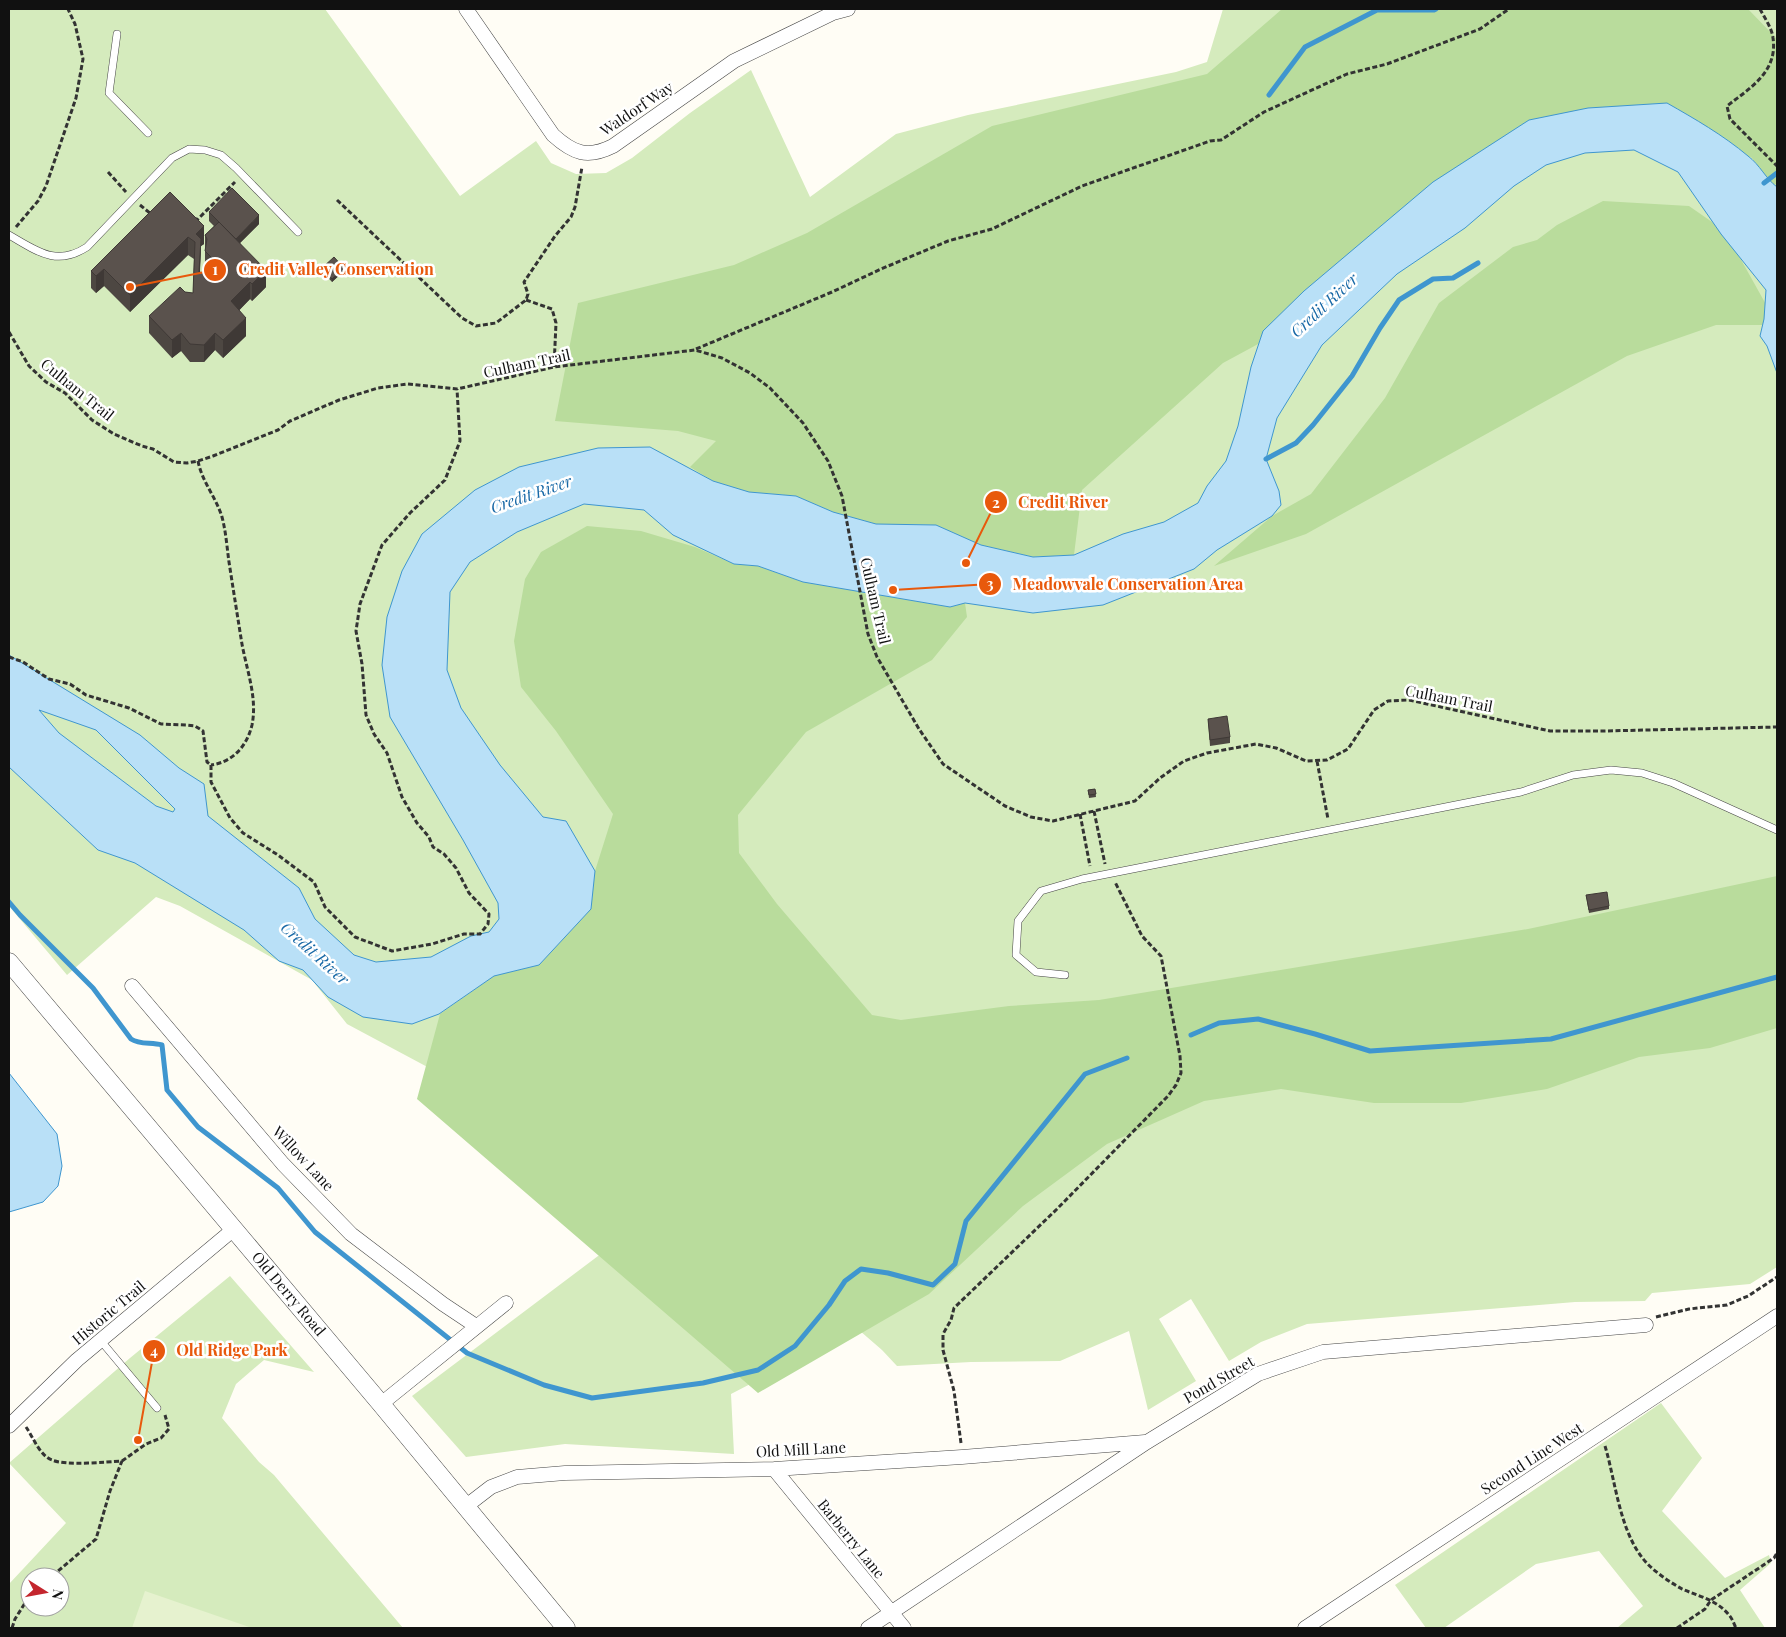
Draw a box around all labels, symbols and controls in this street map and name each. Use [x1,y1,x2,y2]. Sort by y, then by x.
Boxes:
street label: Waldorf Way [595,76,677,141]
callout: Credit Valley Conservation [202,254,444,285]
text: Credit Valley Conservation [238,258,434,279]
text: 1 [212,259,218,279]
water label: Credit River [1286,267,1363,341]
street label: Culham Trail [481,344,572,382]
street label: Culham Trail [37,354,118,425]
water label: Credit River [487,469,575,517]
callout: Credit River [983,487,1118,518]
text: Credit River [1018,491,1108,512]
text: 2 [992,492,1000,512]
street label: Culham Trail [856,555,896,646]
callout: Meadowvale Conservation Area [977,568,1254,599]
text: 3 [986,573,994,593]
text: Meadowvale Conservation Area [1013,573,1244,594]
street label: Culham Trail [1404,680,1495,716]
water label: Credit River [277,916,355,990]
street label: Willow Lane [268,1121,339,1195]
street label: Old Derry Road [248,1247,331,1340]
street label: Historic Trail [68,1276,149,1349]
callout: Old Ridge Park [142,1335,298,1366]
text: Old Ridge Park [176,1339,288,1360]
text: 4 [150,1340,158,1360]
street label: Pond Street [1180,1351,1258,1407]
street label: Second Line West [1477,1417,1587,1499]
street label: Old Mill Lane [755,1437,846,1461]
street label: Barberry Lane [814,1495,890,1582]
north arrow [20,1567,70,1617]
text: N [48,1588,69,1601]

